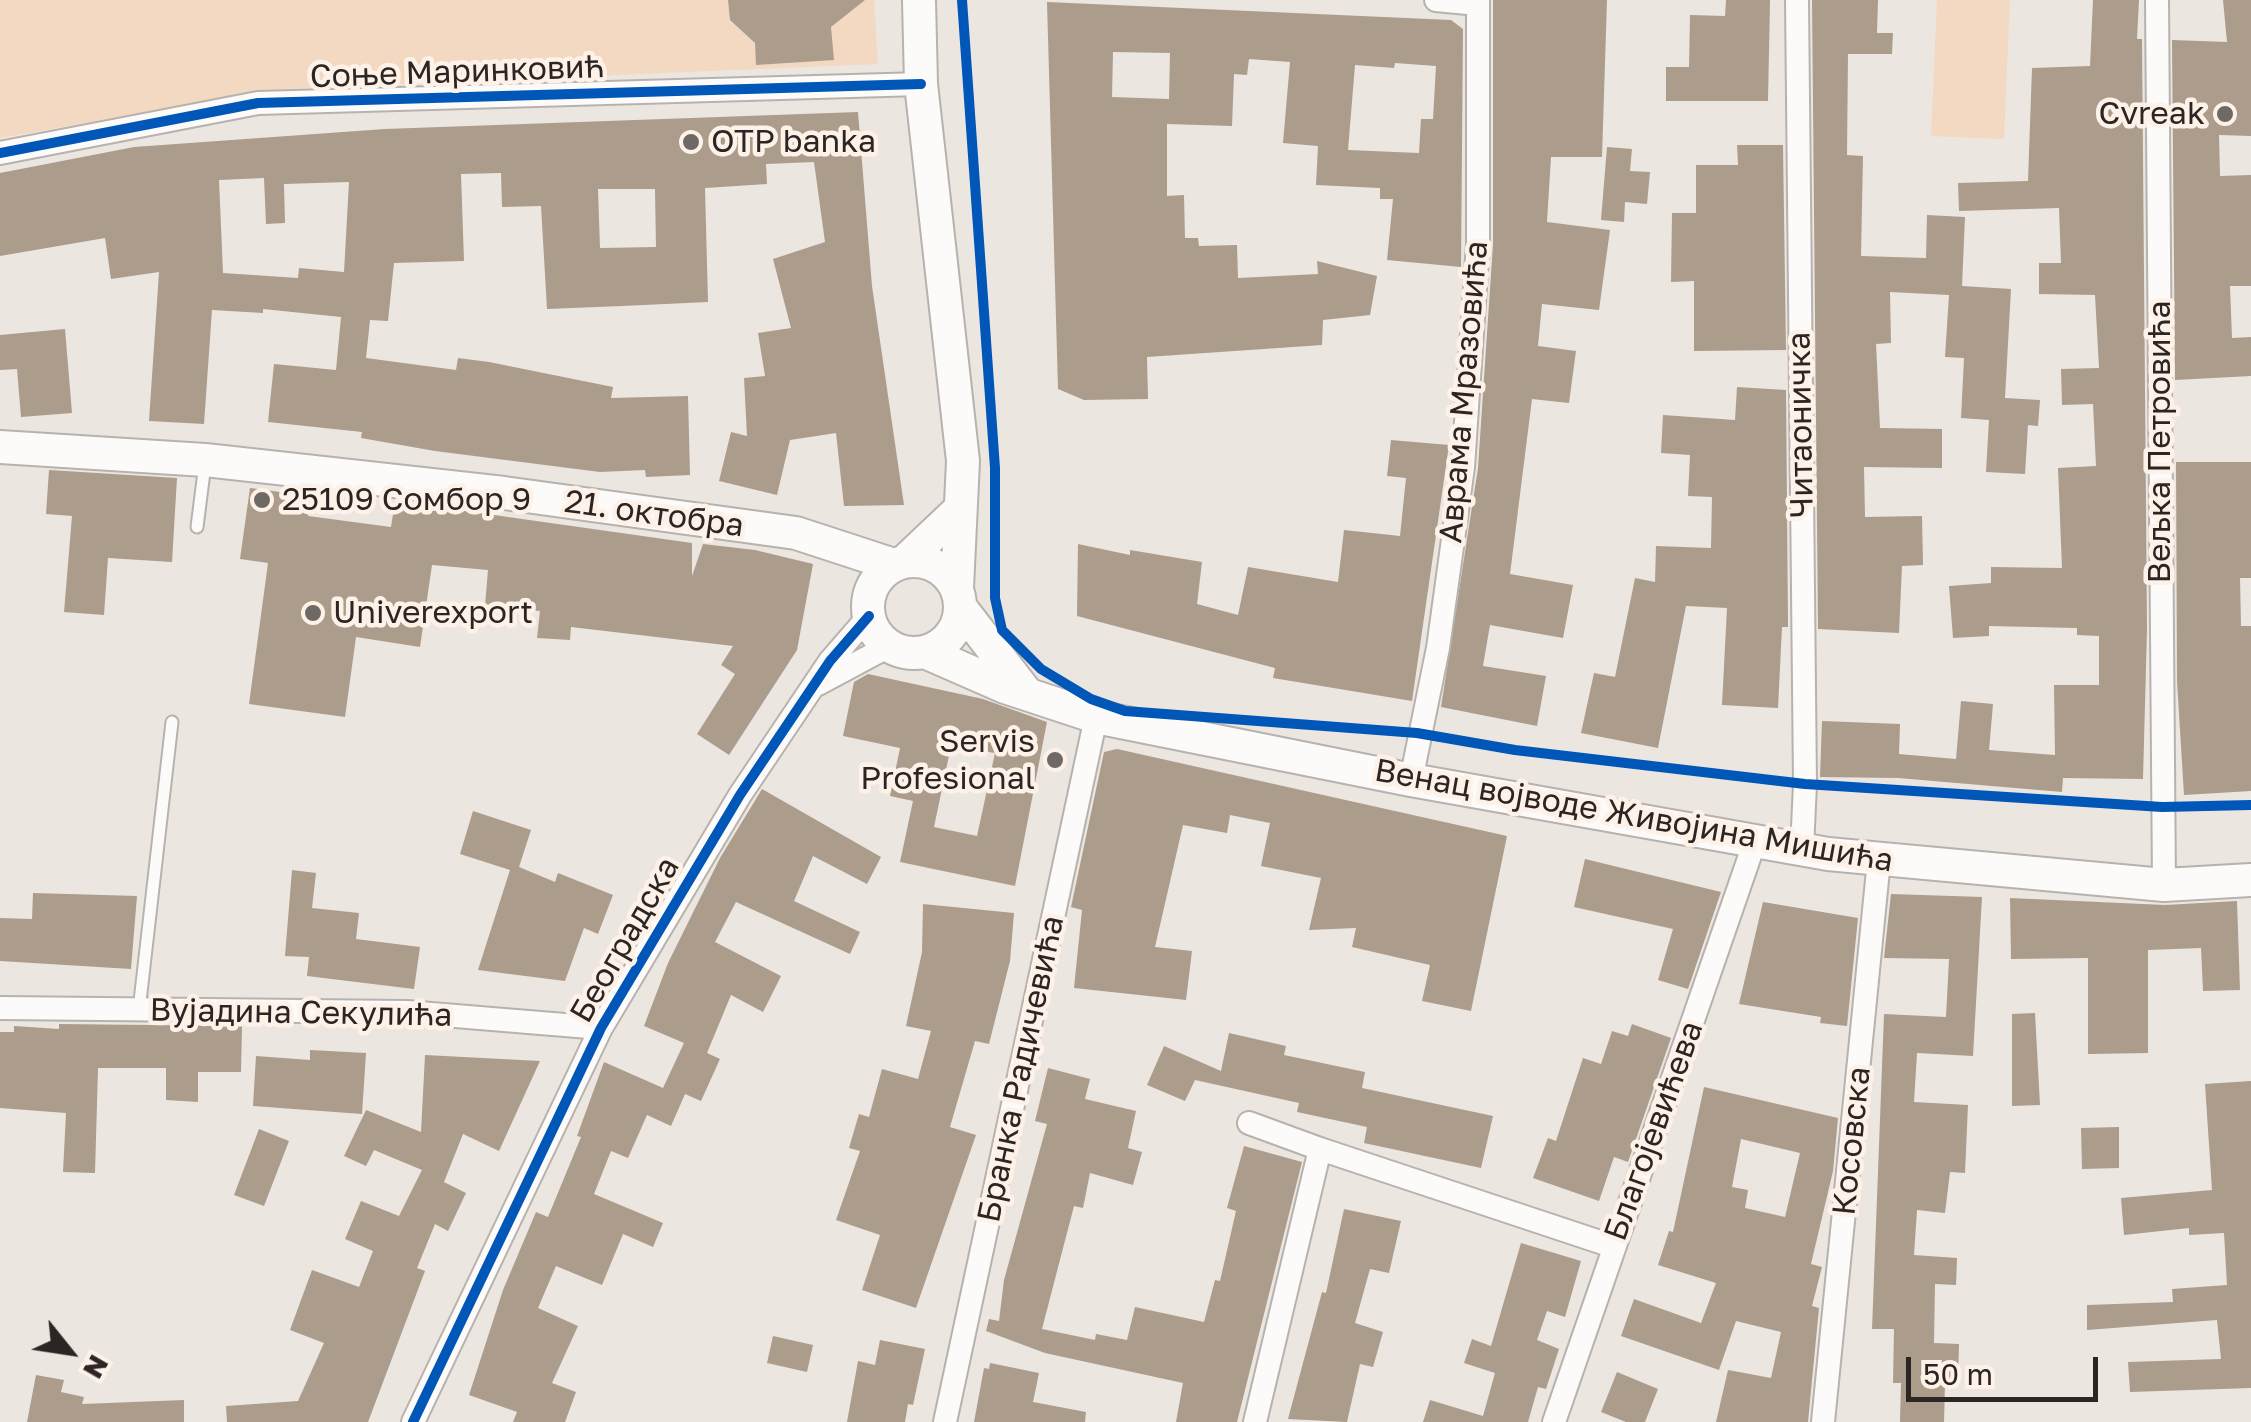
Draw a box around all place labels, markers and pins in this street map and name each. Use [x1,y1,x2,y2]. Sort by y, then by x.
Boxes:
place label: Cvreak [2098,95,2205,133]
marker: Cvreak [2214,103,2236,125]
place label: OTP banka [711,123,876,161]
marker: OTP banka [680,131,702,153]
place label: 25109 Сомбор 9 [282,481,531,519]
marker: 25109 Сомбор 9 [251,489,273,511]
place label: Univerexport [333,594,533,632]
marker: Univerexport [302,602,324,624]
place label: Servis Profesional [860,723,1035,798]
marker: Servis Profesional [1044,749,1066,771]

